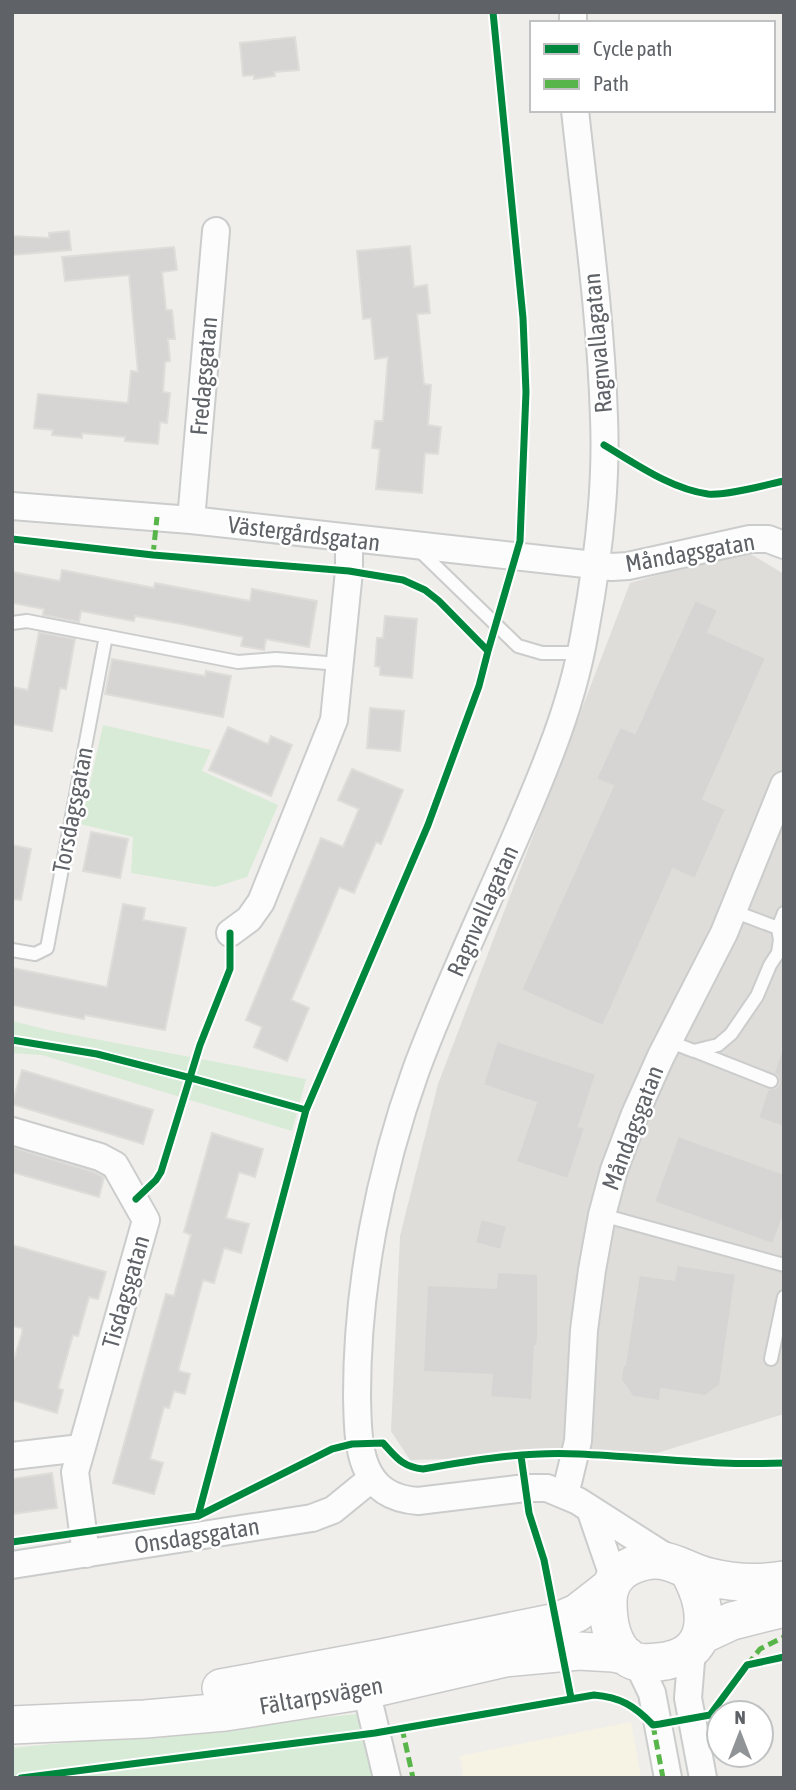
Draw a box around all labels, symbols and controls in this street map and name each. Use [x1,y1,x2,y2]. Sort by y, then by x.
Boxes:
legend [530,21,775,112]
text: Cycle path [593,36,672,60]
text: Path [593,71,629,95]
street label: Ragnvallagatan [578,272,617,414]
street label: Fredagsgatan [185,315,222,436]
street label: Västergårdsgatan [226,511,382,556]
street label: Måndagsgatan [623,528,757,577]
street label: Torsdagsgatan [47,745,98,875]
street label: Ragnvallagatan [442,841,523,980]
street label: Måndagsgatan [596,1062,669,1194]
street label: Tisdagsgatan [97,1232,154,1351]
street label: Onsdagsgatan [133,1512,261,1559]
street label: Fältarpsvägen [257,1671,385,1720]
north arrow [705,1699,775,1769]
text: N [734,1706,746,1728]

